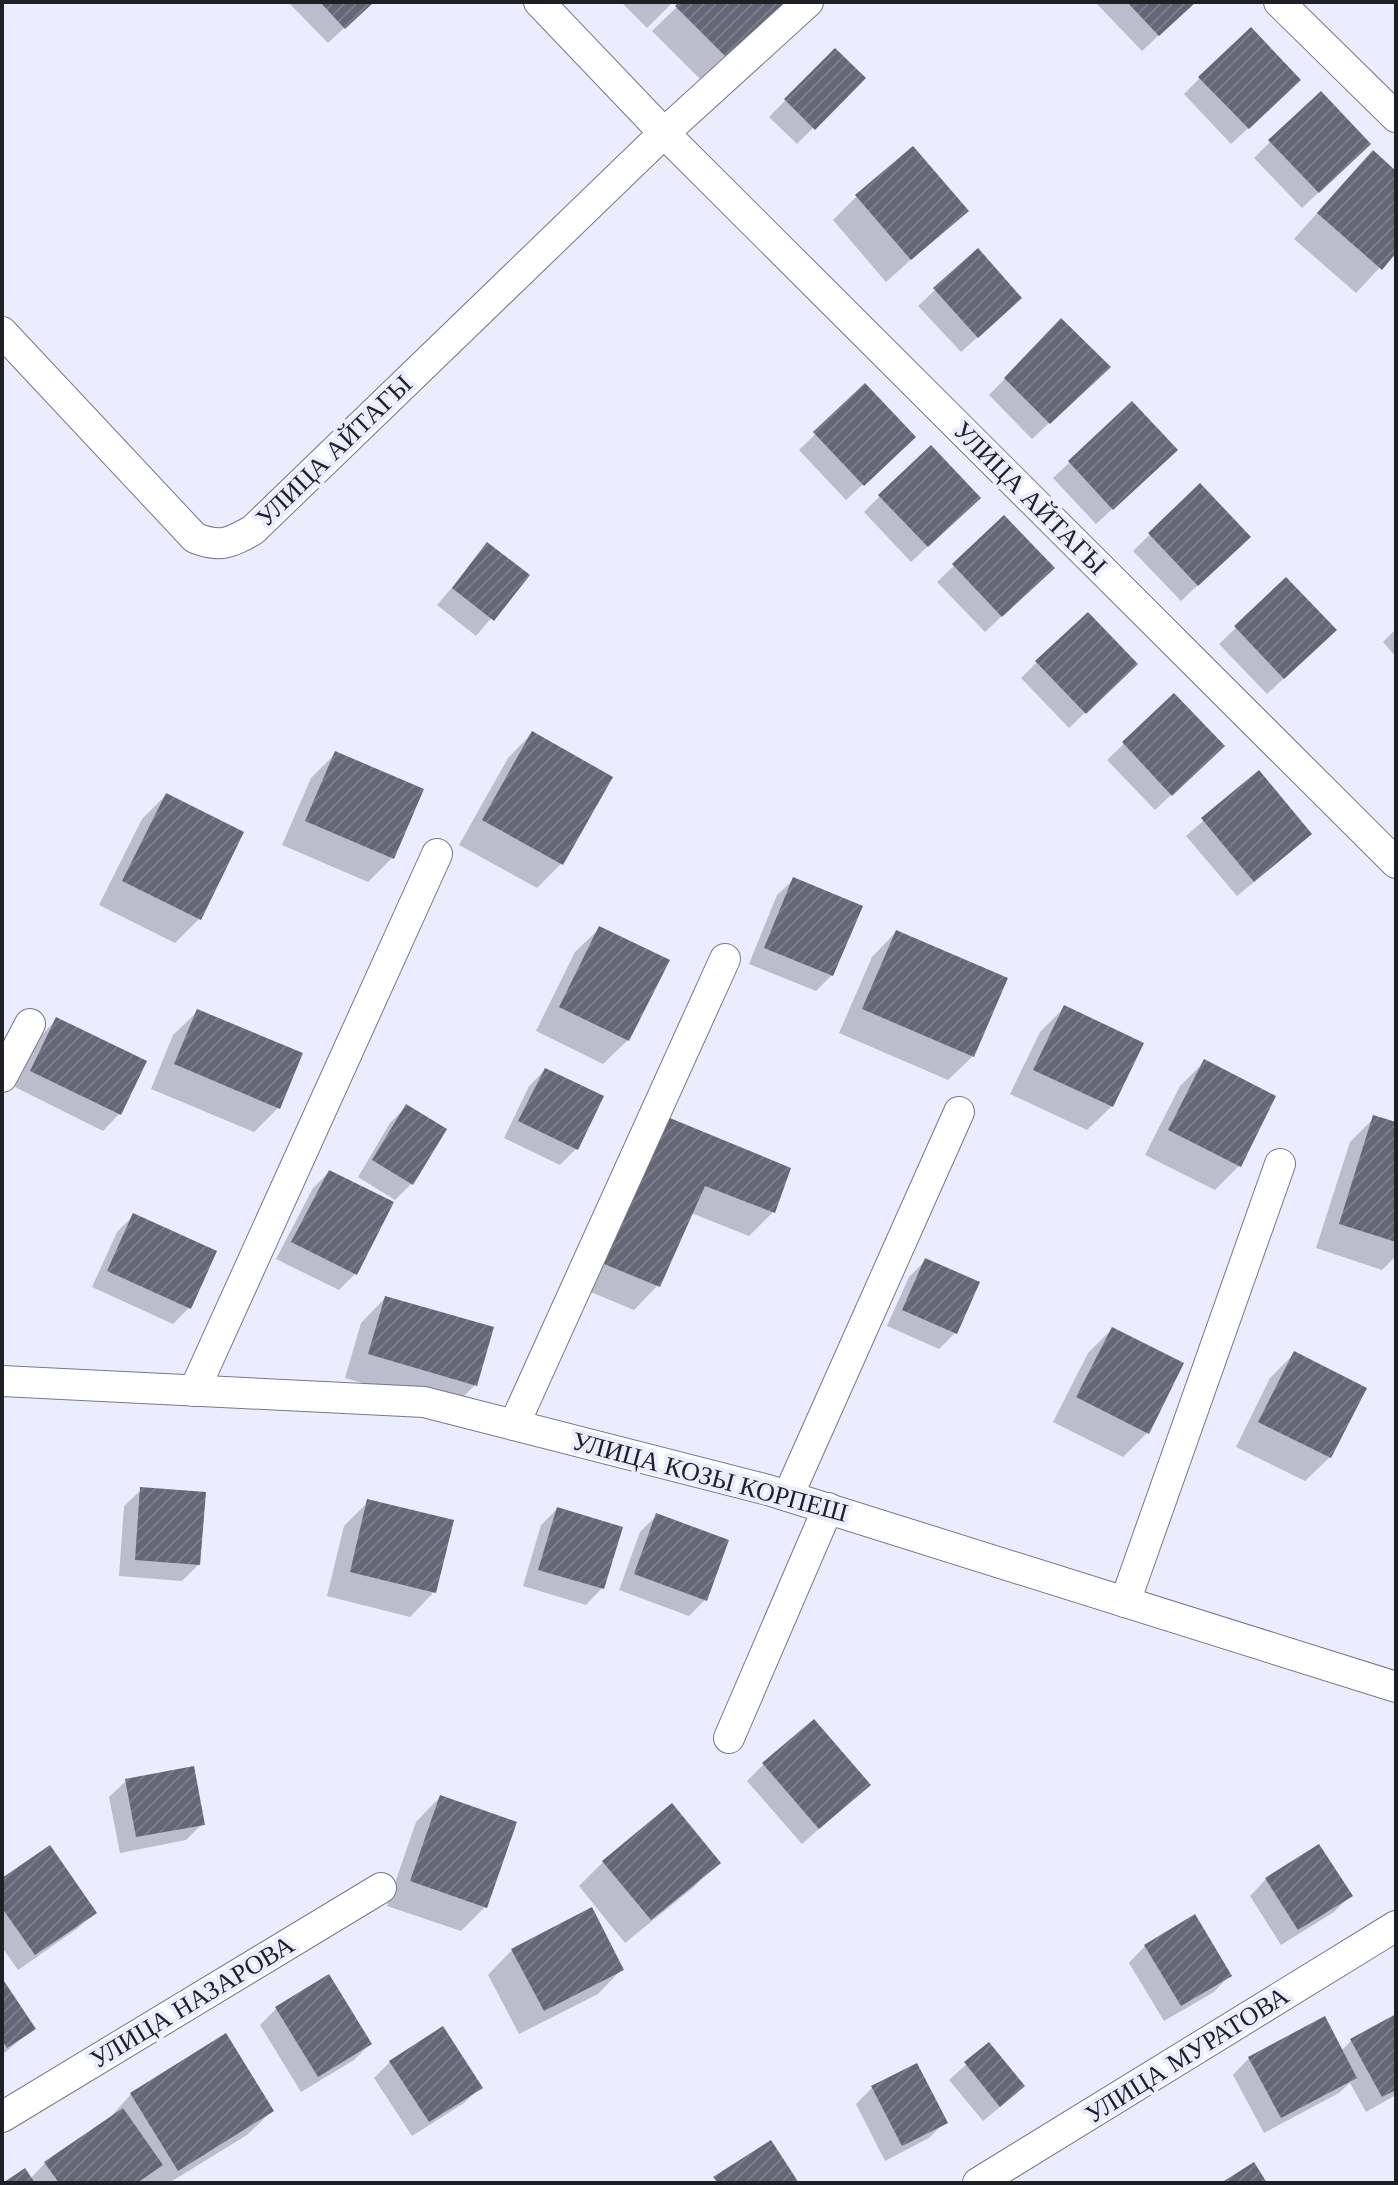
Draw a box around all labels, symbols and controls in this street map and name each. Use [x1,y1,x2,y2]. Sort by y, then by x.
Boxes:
street label: УЛИЦА АЙТАГЫ [250,370,418,532]
street label: УЛИЦА АЙТАГЫ [947,415,1113,581]
street label: УЛИЦА КОЗЫ КОРПЕШ [569,1426,851,1528]
street label: УЛИЦА НАЗАРОВА [85,1930,299,2074]
street label: УЛИЦА МУРАТОВА [1080,1981,1294,2129]

